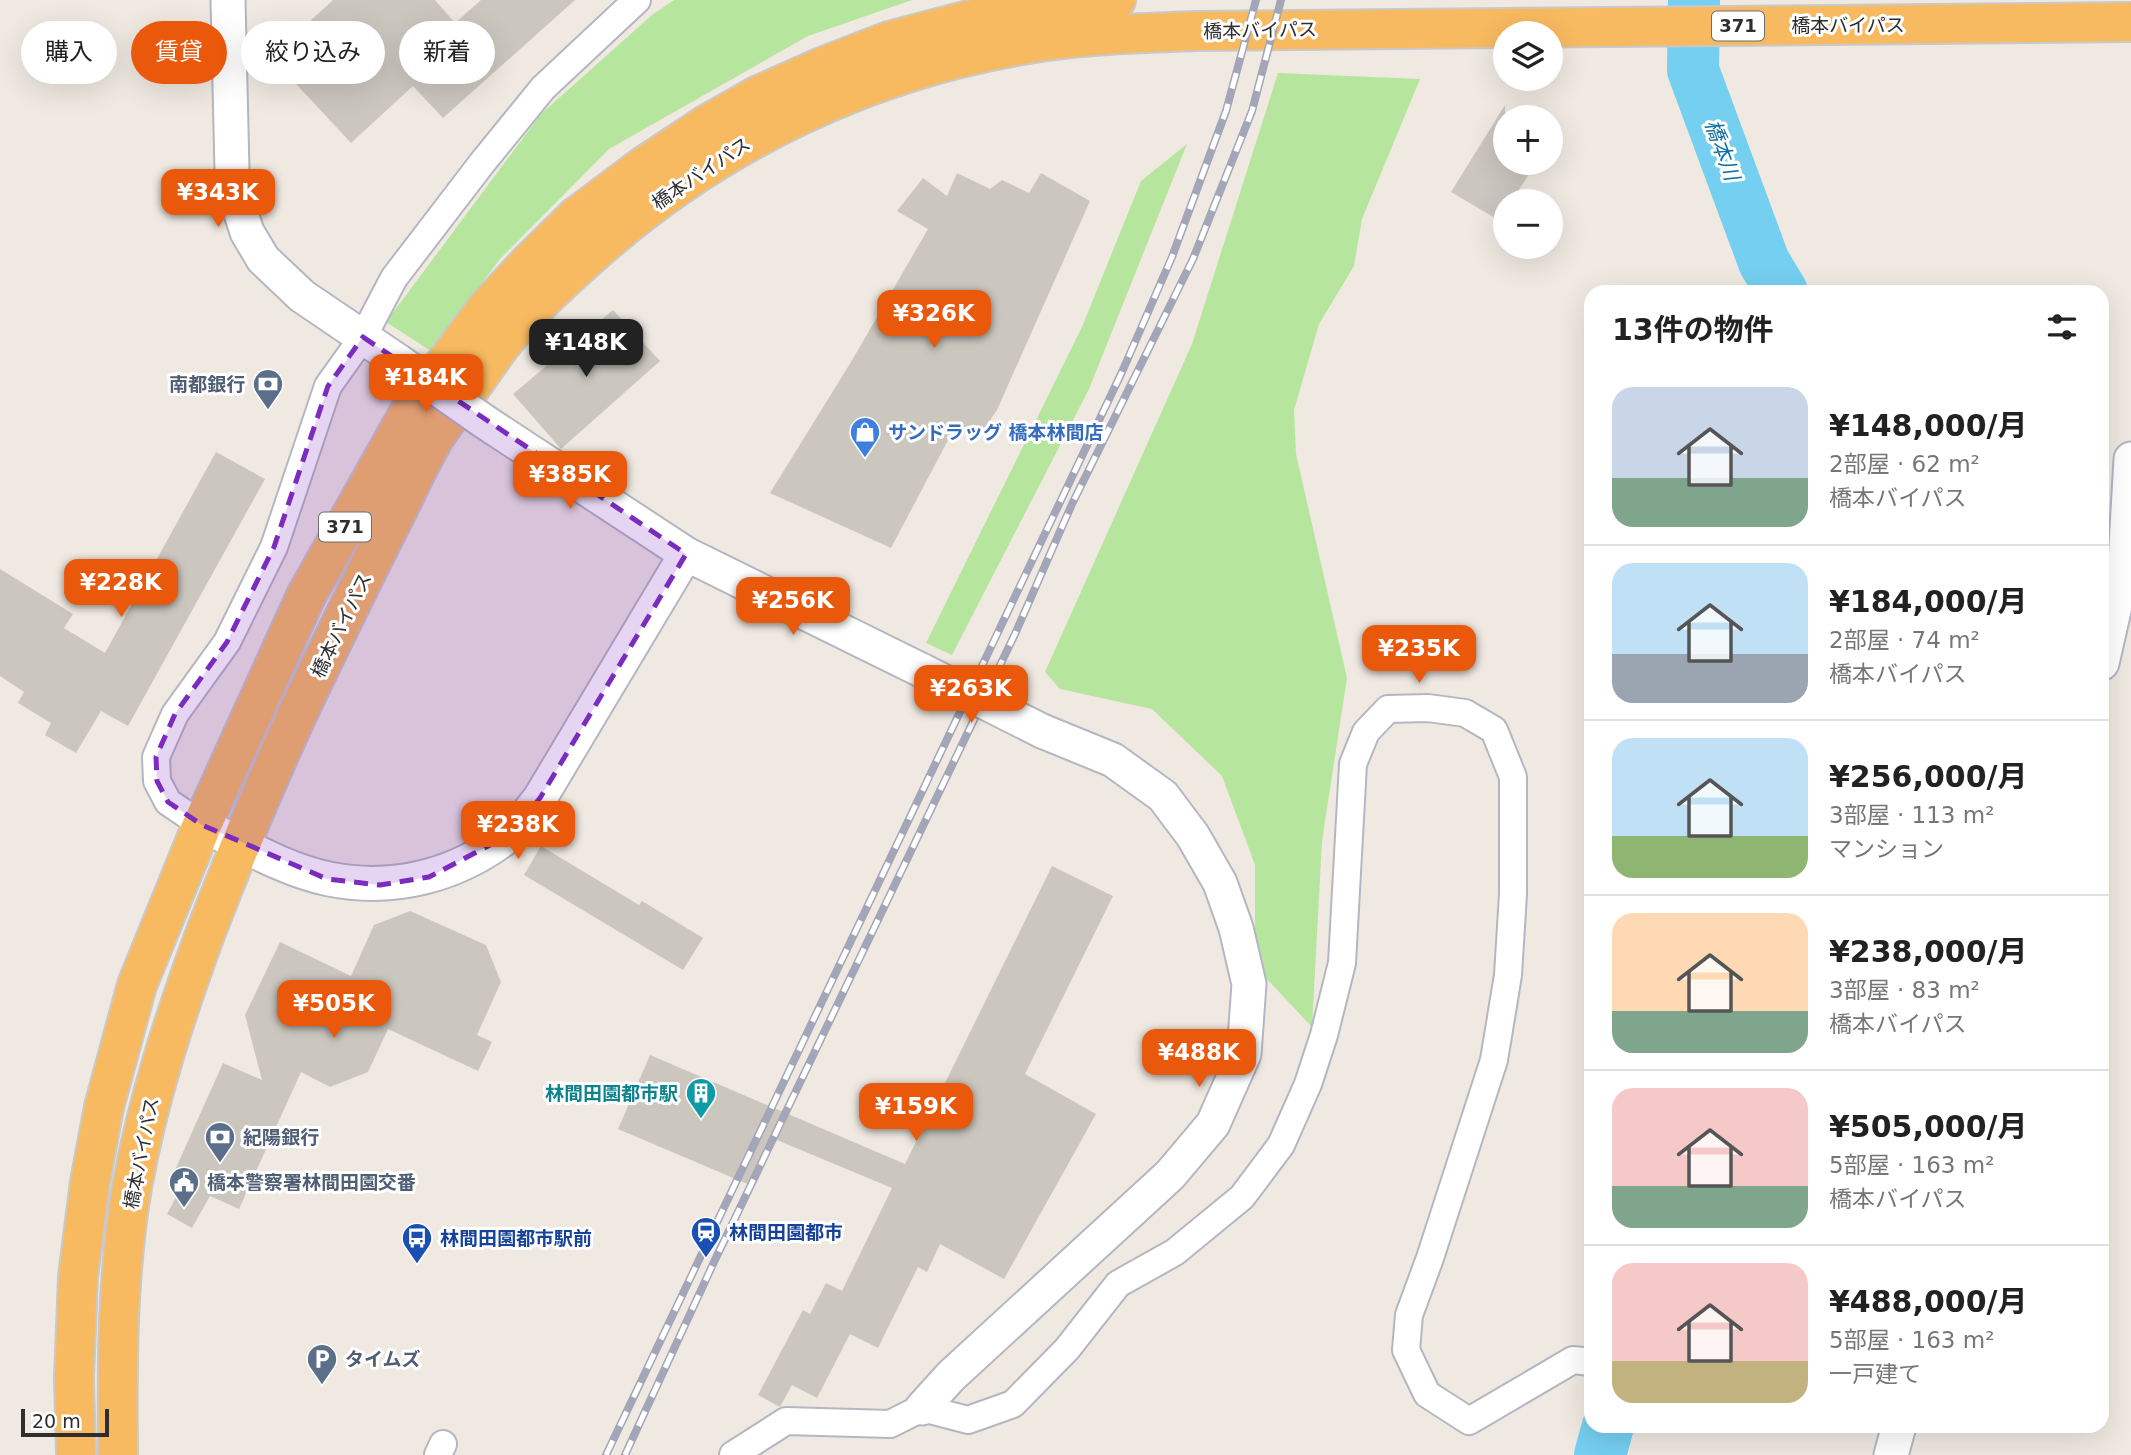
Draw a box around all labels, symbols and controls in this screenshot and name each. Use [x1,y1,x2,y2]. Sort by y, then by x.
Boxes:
road number: 371 [1712,12,1764,41]
street label: 橋本バイパス [1791,14,1905,36]
street label: 橋本バイパス [1203,18,1317,42]
chip: 購入 [21,21,117,84]
chip: 賃貸 [131,21,227,84]
chip: 絞り込み [241,21,385,84]
chip: 新着 [399,21,495,84]
map controls [1493,21,1563,259]
button: layers [1493,21,1563,91]
button: + [1493,105,1563,175]
water label: 橋本川 [1700,116,1745,186]
street label: 橋本バイパス [648,132,754,214]
pin: ¥343K [169,170,267,229]
text: ¥343K [177,179,259,205]
button: − [1493,189,1563,259]
pin: ¥326K [885,290,983,350]
text: ¥326K [893,300,975,326]
icon: filters [2043,308,2081,346]
text: 13件の物件 [1612,312,1774,347]
pin: ¥148K [537,320,635,379]
text: ¥148K [545,329,627,355]
pin: ¥184K [377,354,475,414]
text: ¥184K [385,364,467,390]
bank icon: 南都銀行 [251,367,285,411]
place label: 南都銀行 [169,373,245,395]
text: ¥148,000/月 [1829,408,2027,443]
shop icon: サンドラッグ 橋本林間店 [848,415,882,459]
icon: home [1668,415,1752,499]
place label: サンドラッグ 橋本林間店 [888,421,1104,443]
text: 2部屋 · 62 m² [1829,451,1980,477]
pin: ¥385K [521,452,619,511]
text: ¥385K [529,461,611,487]
text: 橋本バイパス [1829,485,1967,511]
road number: 371 [319,512,371,542]
pin: ¥228K [72,560,170,619]
text: ¥228K [80,569,162,595]
street label: 橋本バイパス [306,569,376,681]
pin: ¥256K [744,578,842,637]
text: ¥184,000/月 [1829,584,2027,619]
text: ¥256K [752,587,834,613]
icon: home [1668,591,1752,675]
pin: ¥235K [1370,626,1468,685]
text: 2部屋 · 74 m² [1829,627,1980,653]
text: ¥235K [1378,635,1460,661]
text: 橋本バイパス [1829,661,1967,687]
pin: ¥263K [922,666,1020,725]
text: ¥263K [930,675,1012,701]
text: ¥256,000/月 [1829,759,2027,794]
icon: home [1668,766,1752,850]
pin: ¥238K [469,802,567,861]
text: 3部屋 · 113 m² [1829,802,1994,828]
text: ¥238K [477,811,559,837]
text: マンション [1829,836,1944,862]
text: ¥238,000/月 [1829,934,2027,969]
icon: home [1668,941,1752,1025]
text: 3部屋 · 83 m² [1829,977,1980,1003]
pin: ¥505K [285,981,383,1040]
text: ¥505K [293,990,375,1016]
text: 橋本バイパス [1829,1011,1967,1037]
pin: ¥488K [1150,1030,1248,1089]
text: ¥488K [1158,1039,1240,1065]
building icon: 林間田園都市駅 [684,1076,718,1120]
place label: 林間田園都市駅 [545,1082,678,1104]
pin: ¥159K [867,1084,965,1143]
text: ¥159K [875,1093,957,1119]
street label: 橋本バイパス [119,1095,163,1211]
text: ¥505,000/月 [1829,1109,2027,1144]
icon: home [1668,1116,1752,1200]
bank icon: 紀陽銀行 [203,1120,237,1164]
place label: 紀陽銀行 [243,1126,319,1148]
text: 5部屋 · 163 m² [1829,1152,1994,1178]
public building icon: 橋本警察署林間田園交番 [167,1165,201,1209]
place label: 橋本警察署林間田園交番 [207,1171,416,1193]
text: 橋本バイパス [1829,1186,1967,1212]
station icon: 林間田園都市 [689,1215,723,1259]
bus stop icon: 林間田園都市駅前 [400,1221,434,1265]
place label: 林間田園都市 [729,1221,843,1243]
place label: 林間田園都市駅前 [440,1227,592,1249]
text: ¥488,000/月 [1829,1284,2027,1319]
icon: home [1668,1291,1752,1375]
text: 5部屋 · 163 m² [1829,1327,1994,1353]
parking icon: タイムズ [305,1342,339,1386]
place label: タイムズ [345,1348,421,1370]
text: 一戸建て [1829,1361,1921,1387]
scale bar [21,1406,108,1438]
text: 20 m [32,1410,81,1432]

